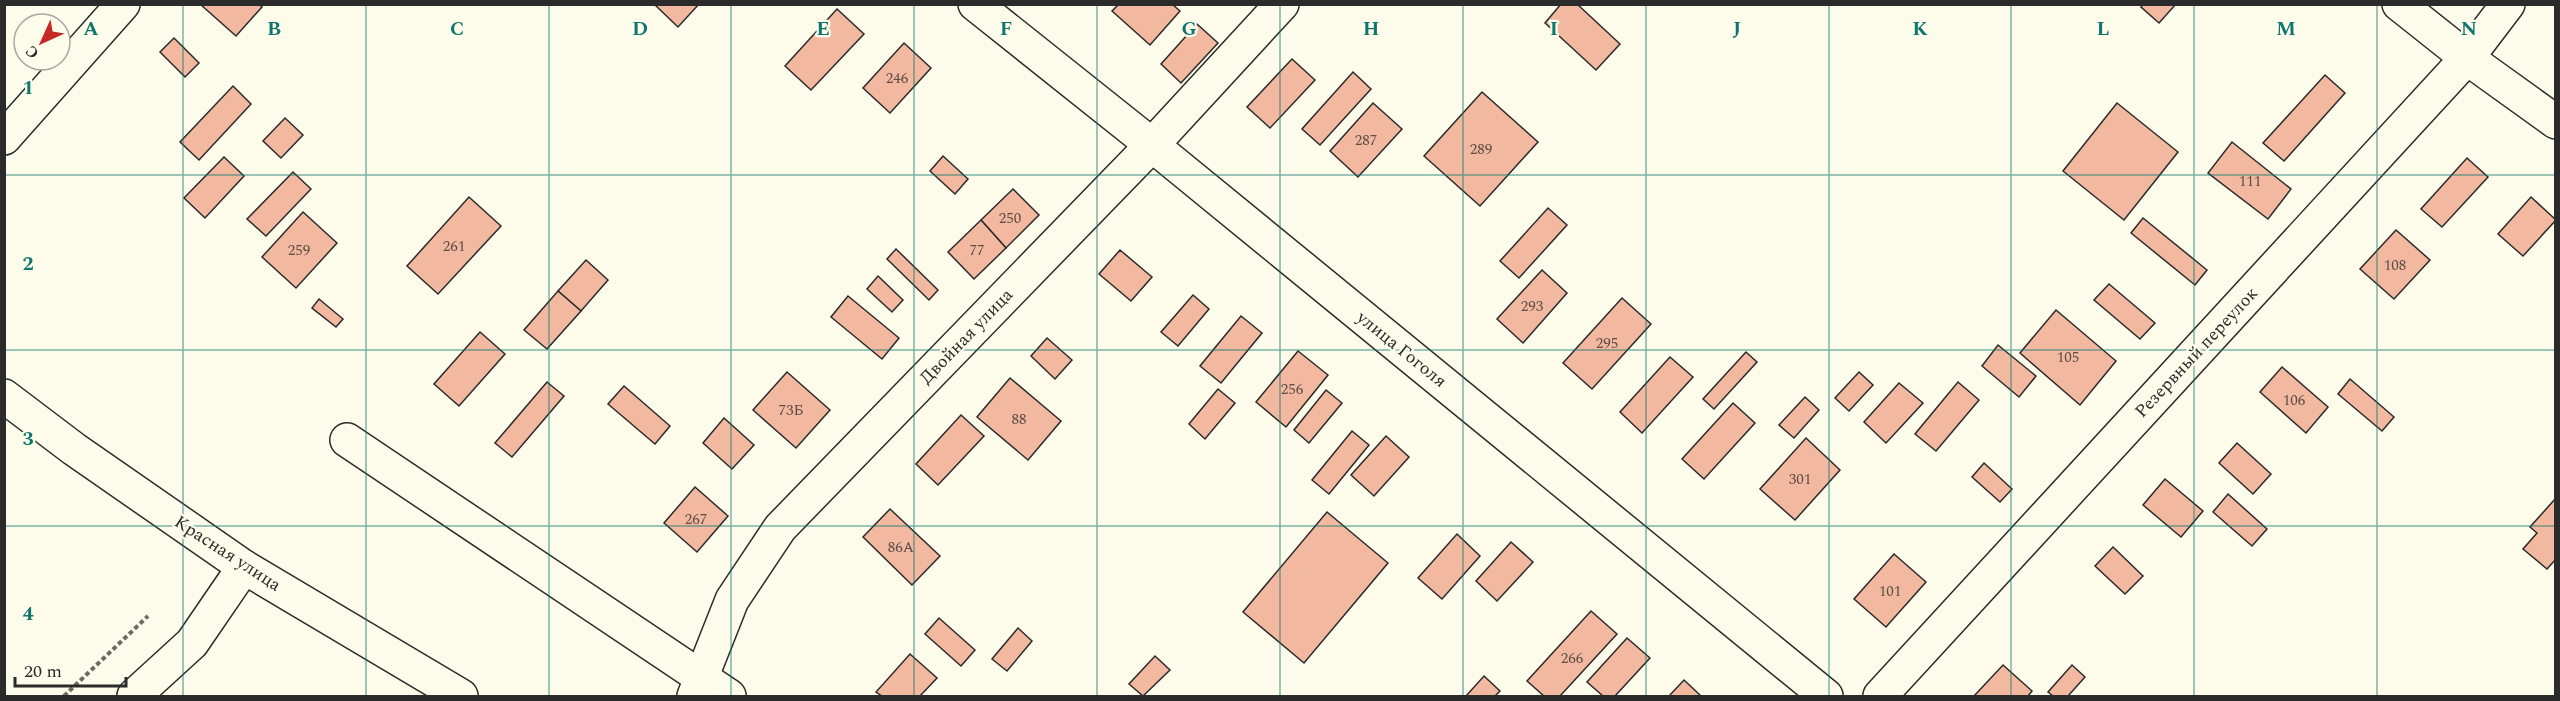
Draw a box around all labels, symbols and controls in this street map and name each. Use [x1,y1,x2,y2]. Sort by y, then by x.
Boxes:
north arrow [12,12,72,72]
text: A [83,14,99,44]
text: B [267,14,281,44]
text: C [450,14,464,44]
text: D [632,14,648,44]
text: E [816,14,830,44]
text: F [1000,14,1012,44]
text: G [1181,14,1197,44]
text: H [1363,14,1379,44]
text: I [1550,14,1558,44]
text: J [1733,14,1741,44]
text: K [1912,14,1928,44]
text: L [2097,14,2109,44]
text: M [2276,14,2296,44]
text: N [2461,14,2477,44]
text: С [20,39,45,64]
house number: 246 [886,67,909,90]
text: 1 [22,73,34,103]
house number: 287 [1355,129,1377,152]
house number: 289 [1470,138,1492,161]
house number: 111 [2239,170,2261,193]
house number: 250 [999,207,1021,230]
house number: 261 [443,235,465,258]
house number: 259 [288,239,310,262]
house number: 77 [969,239,985,262]
text: 2 [22,249,34,279]
house number: 108 [2384,254,2406,277]
street label: Резервный переулок [2128,281,2264,424]
street label: Двойная улица [913,282,1020,391]
house number: 293 [1521,295,1544,318]
street label: улица Гоголя [1350,304,1453,394]
house number: 295 [1596,332,1618,355]
house number: 105 [2057,346,2079,369]
house number: 256 [1281,378,1304,401]
house number: 106 [2283,389,2306,412]
house number: 73Б [778,399,804,422]
house number: 88 [1011,408,1027,431]
text: 3 [22,424,34,454]
house number: 301 [1789,468,1811,491]
house number: 267 [685,508,707,531]
street label: Красная улица [169,509,287,598]
house number: 86А [888,536,914,559]
house number: 101 [1879,580,1901,603]
text: 4 [22,599,34,629]
house number: 266 [1561,647,1584,670]
scale bar [15,650,126,688]
text: 20 m [24,658,62,685]

